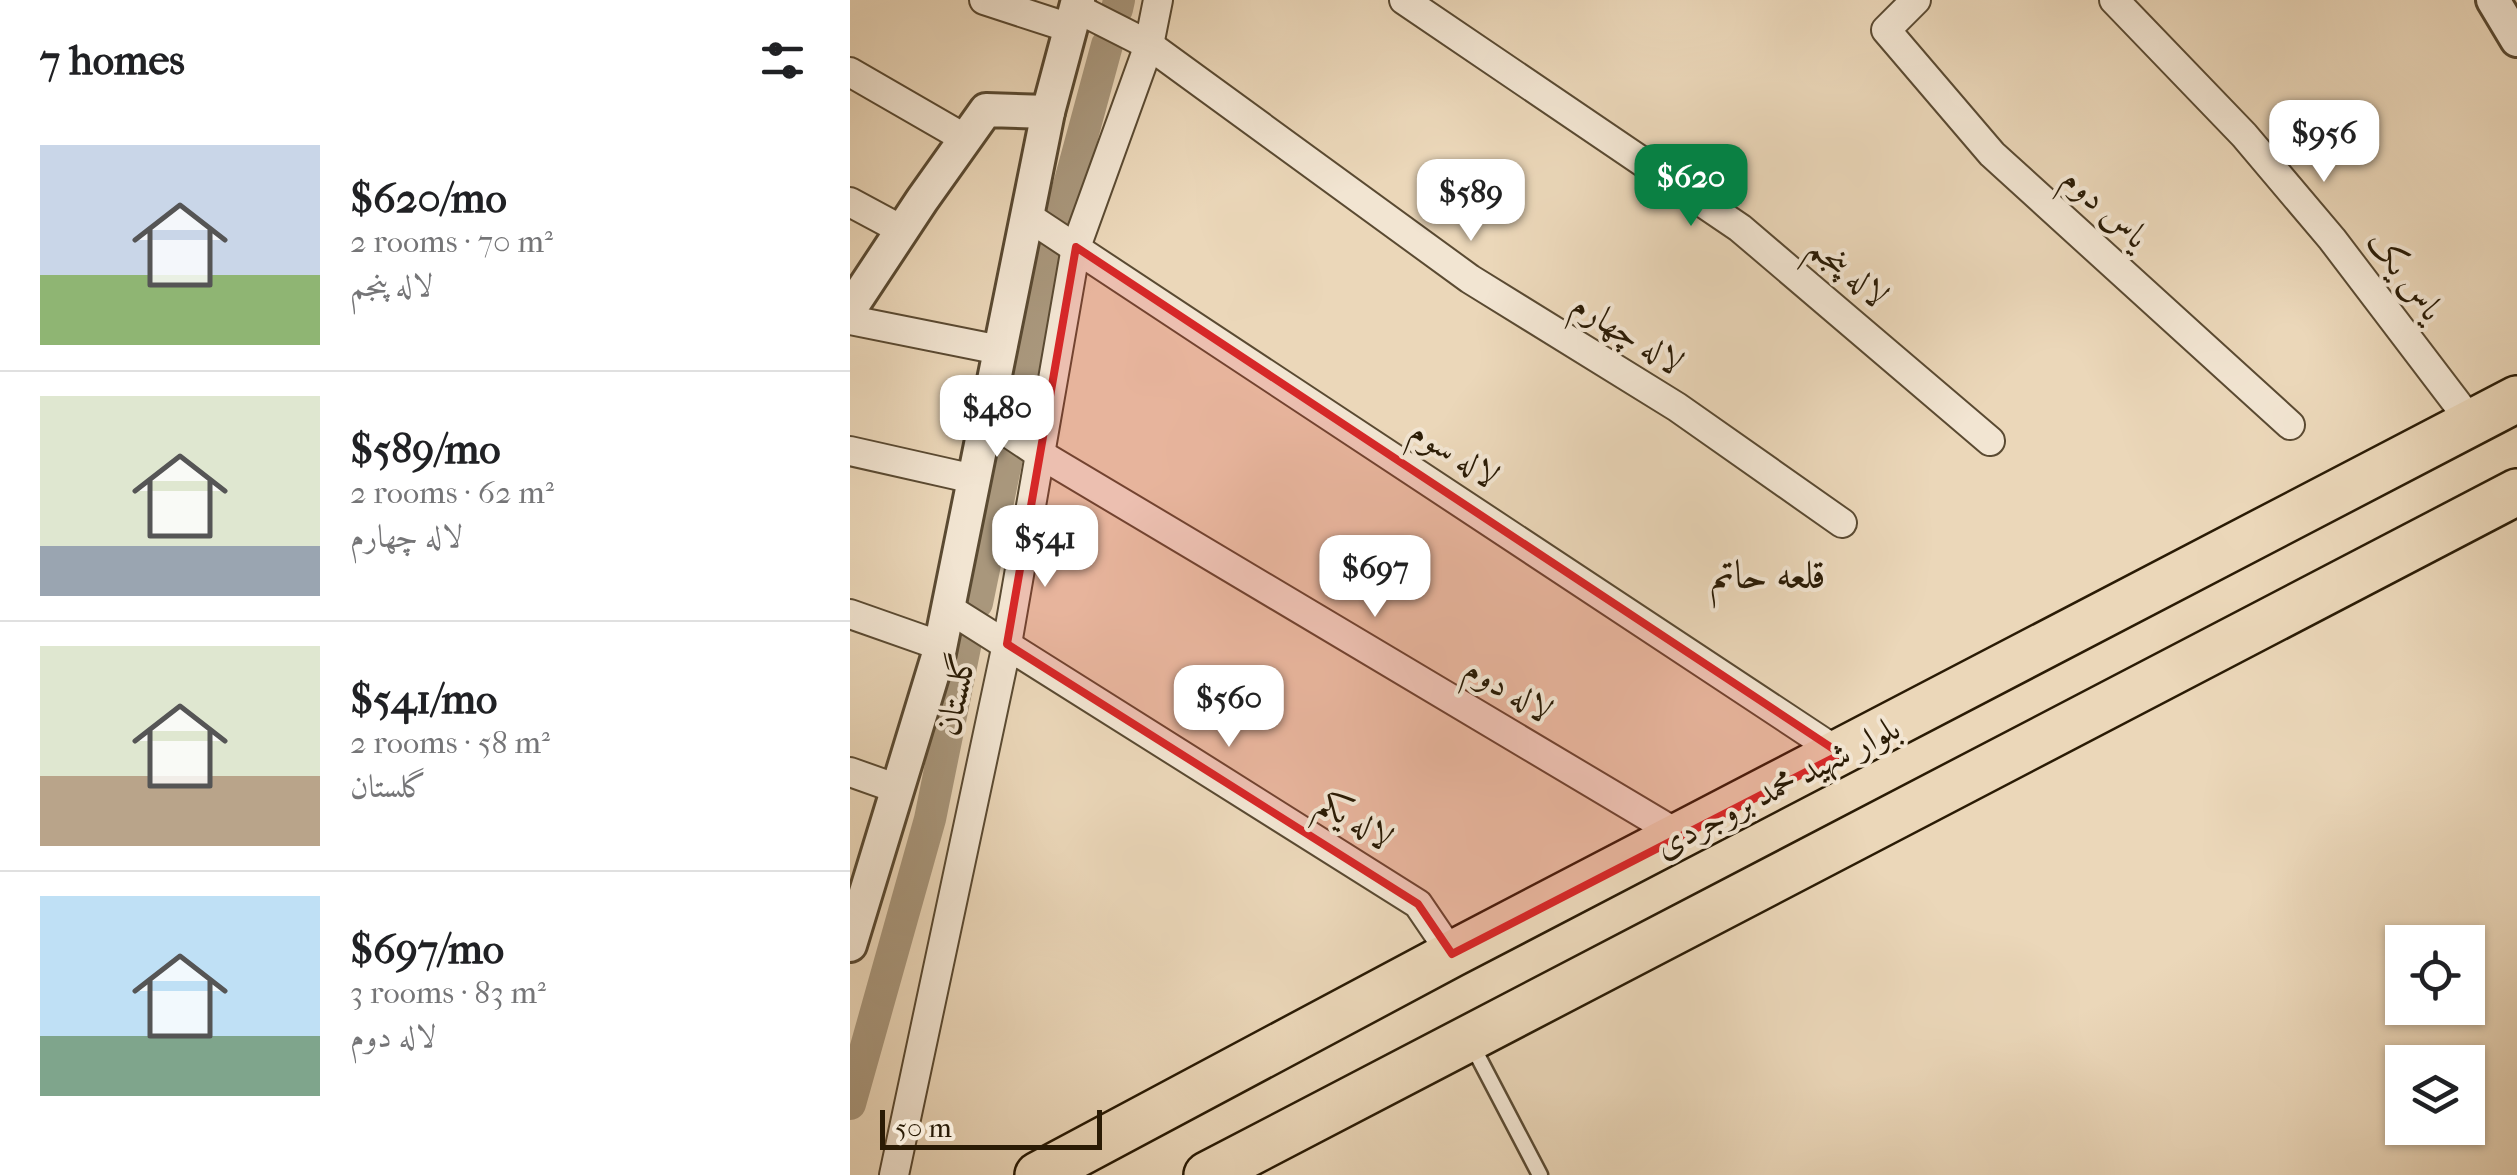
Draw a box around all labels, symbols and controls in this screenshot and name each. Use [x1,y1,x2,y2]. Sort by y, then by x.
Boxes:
icon: filters [755,33,810,88]
text: 7 homes [40,36,185,85]
pin: $956 [2265,100,2383,185]
text: $956 [2291,114,2357,151]
pin: $620 [1632,144,1750,229]
text: $620 [1656,158,1726,195]
street label: یاس دوم [2047,158,2159,266]
pin: $589 [1412,159,1530,244]
text: $589 [1439,173,1503,210]
text: $620/mo [350,174,507,223]
icon: home [120,185,240,305]
street label: یاس یک [2357,222,2454,331]
text: 2 rooms · 70 m² [350,223,553,260]
street label: لاله پنجم [1793,226,1897,326]
text: لاله پنجم [350,267,433,304]
street label: لاله چهارم [1559,283,1691,392]
pin: $480 [938,375,1056,460]
text: $480 [962,389,1032,426]
street label: لاله سوم [1398,410,1506,505]
text: $589/mo [350,425,501,474]
icon: home [120,436,240,556]
text: 2 rooms · 62 m² [350,474,554,511]
pin: $541 [986,505,1104,590]
text: لاله چهارم [350,518,463,555]
text: $541 [1014,519,1076,556]
pin: $697 [1316,535,1434,620]
text: $697 [1341,549,1409,586]
district label: قلعه حاتم [1710,552,1826,609]
street label: لاله دوم [1452,647,1560,740]
street label: گلستان [926,649,984,739]
pin: $560 [1170,665,1288,750]
text: $541/mo [350,675,497,724]
text: $560 [1196,679,1262,716]
icon: home [120,686,240,806]
street label: بلوار شهید محمد بروجردی [1648,707,1908,868]
text: 2 rooms · 58 m² [350,724,550,761]
text: گلستان [350,768,427,805]
street label: لاله یکم [1305,782,1401,869]
text: $697/mo [350,925,504,974]
map controls [2385,925,2485,1145]
button: locate [2385,925,2485,1025]
icon: home [120,936,240,1056]
text: 3 rooms · 83 m² [350,974,546,1011]
text: لاله دوم [350,1018,437,1055]
button: layers [2385,1045,2485,1145]
scale bar [880,1105,1102,1150]
text: 50 m [895,1111,952,1144]

